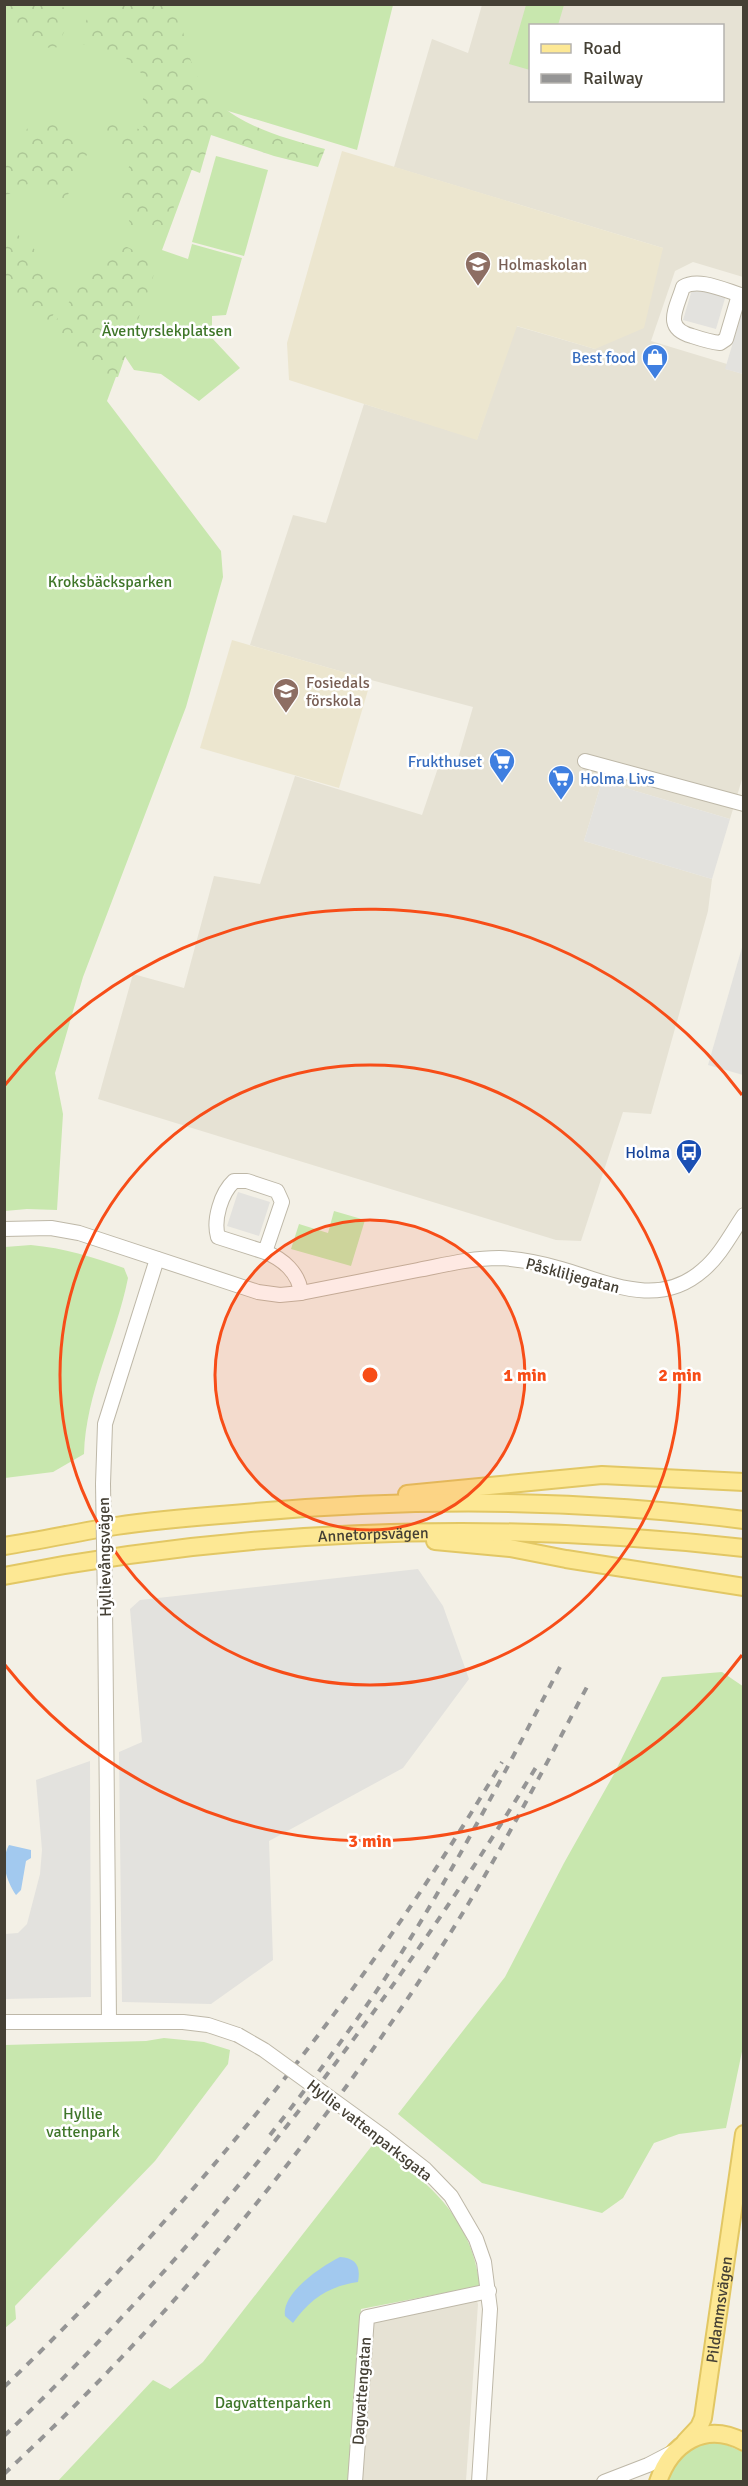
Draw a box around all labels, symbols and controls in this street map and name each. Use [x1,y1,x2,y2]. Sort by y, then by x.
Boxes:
legend [529,24,724,102]
text: Road [583,37,622,59]
text: Railway [583,67,644,89]
school or university icon: Holmaskolan [463,249,493,287]
place label: Holmaskolan [498,255,587,275]
park label: Äventyrslekplatsen [102,321,232,341]
shop icon: Best food [640,342,670,380]
place label: Best food [572,348,636,368]
park label: Kroksbäcksparken [48,572,172,592]
place label: Fosiedals förskola [306,673,370,711]
school or university icon: Fosiedals förskola [271,676,301,714]
supermarket icon: Frukthuset [487,746,517,784]
place label: Frukthuset [408,752,482,772]
supermarket icon: Holma Livs [546,763,576,801]
place label: Holma Livs [580,769,655,789]
bus stop icon: Holma [674,1137,704,1175]
place label: Holma [625,1143,670,1163]
street label: Påskliljegatan [524,1254,622,1298]
text: 1 min [503,1364,547,1386]
text: 2 min [658,1364,702,1386]
centre of rings [360,1365,380,1385]
street label: Hyllievångsvägen [94,1497,116,1617]
street label: Annetorpsvägen [317,1523,429,1547]
text: 3 min [348,1830,392,1852]
street label: Hyllie vattenparksgata [303,2076,436,2186]
park label: Hyllie vattenpark [46,2104,120,2142]
street label: Pildammsvägen [702,2255,737,2364]
street label: Dagvattengatan [348,2336,376,2446]
park label: Dagvattenparken [215,2393,331,2413]

